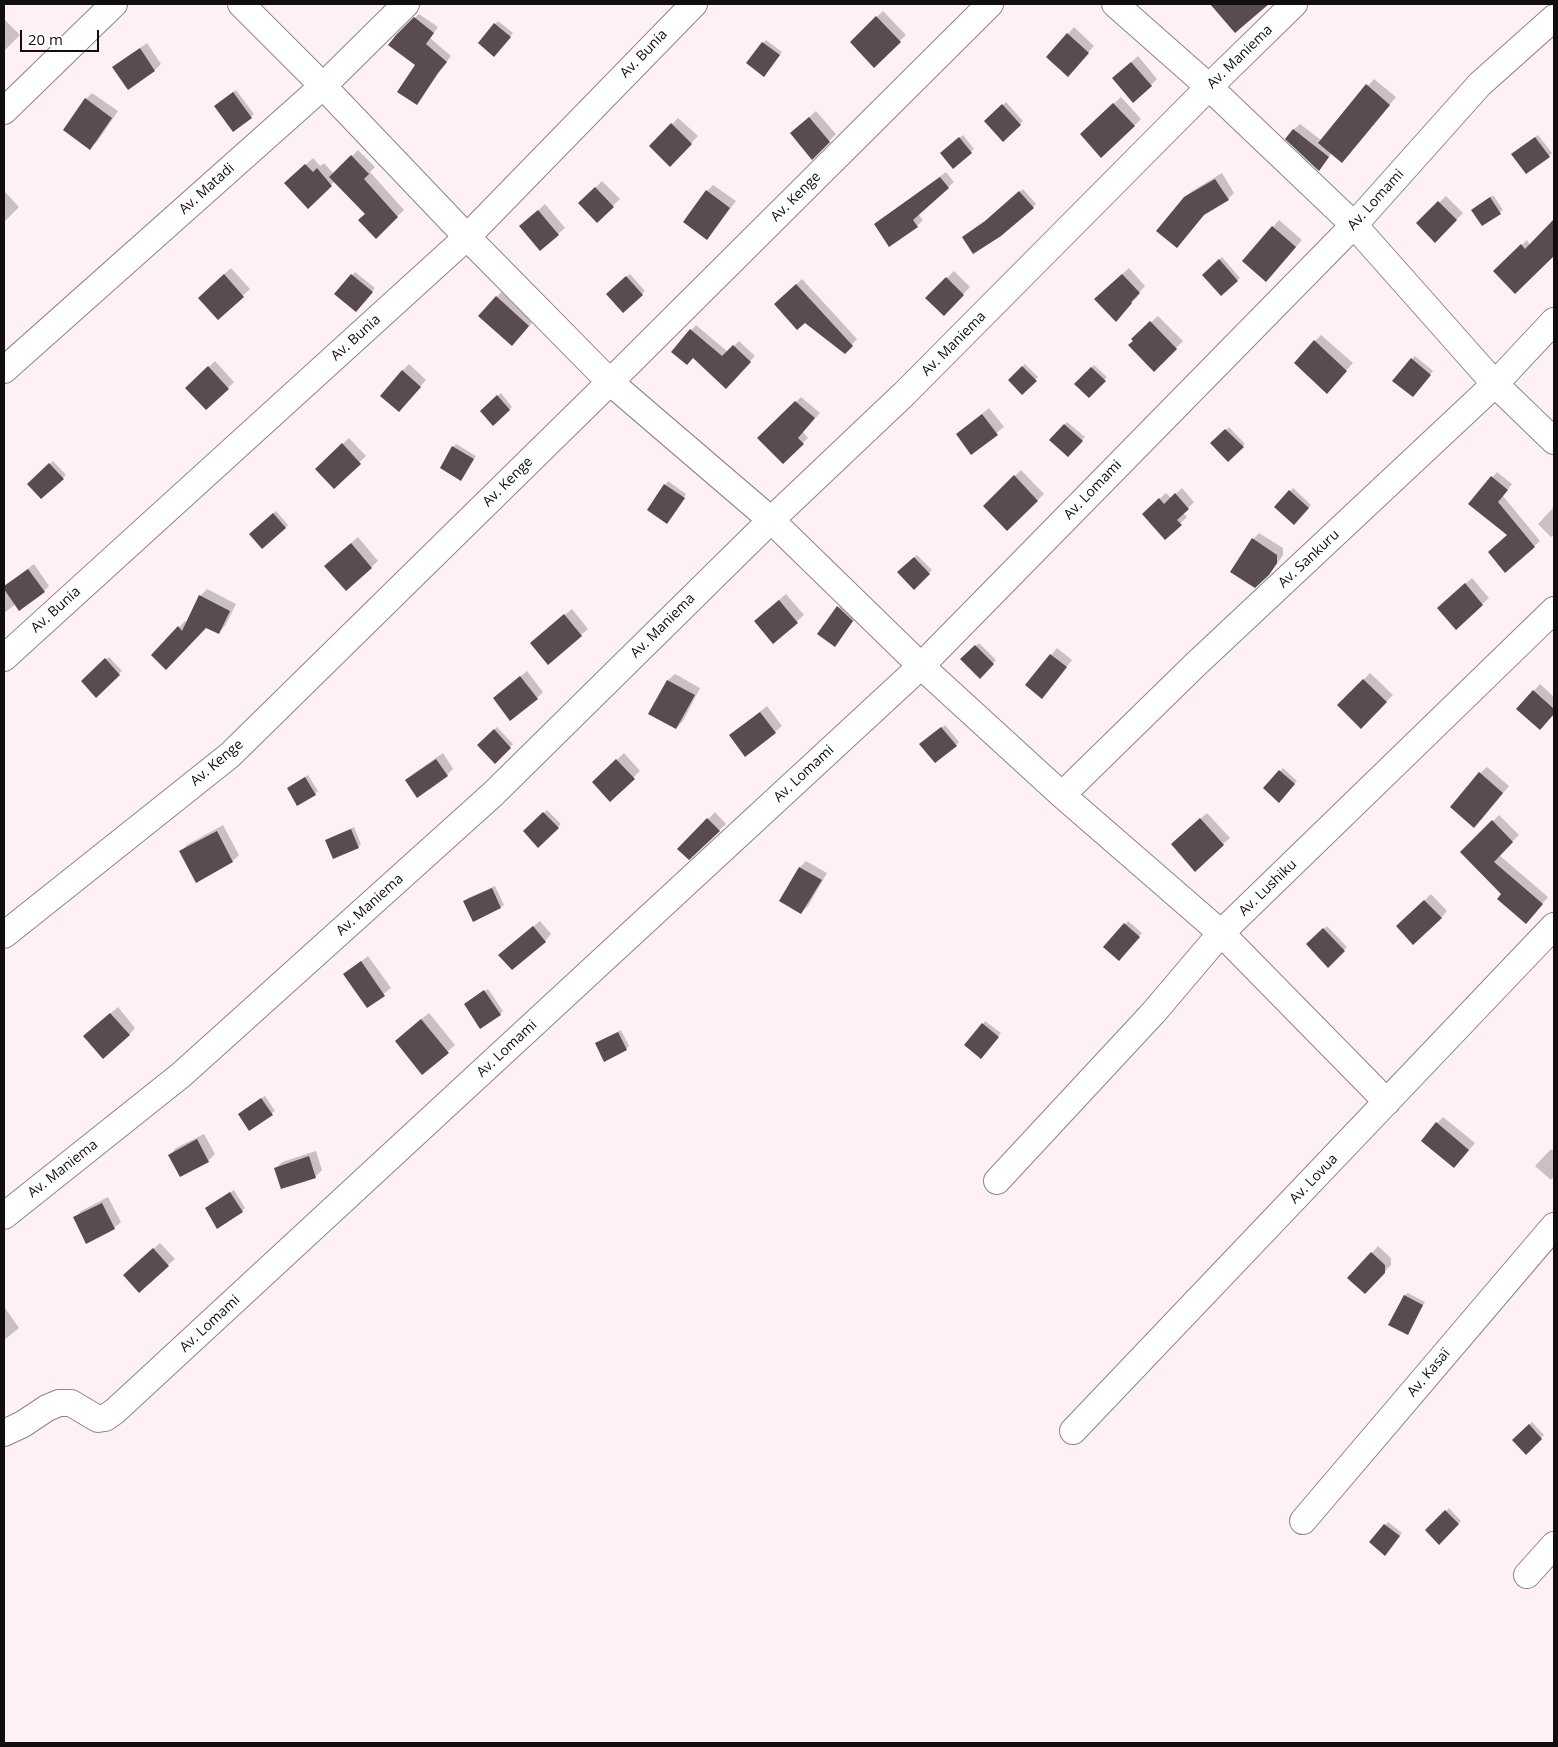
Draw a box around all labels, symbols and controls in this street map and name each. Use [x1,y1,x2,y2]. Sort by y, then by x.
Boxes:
scale bar [22,20,101,52]
street label: Av. Maniema [1204,22,1276,92]
street label: Av. Bunia [617,26,671,82]
text: 20 m [28,29,63,49]
street label: Av. Matadi [176,160,238,218]
street label: Av. Lomami [1344,166,1408,234]
street label: Av. Kenge [768,169,824,225]
street label: Av. Maniema [918,308,990,380]
street label: Av. Bunia [328,311,384,365]
street label: Av. Kenge [480,454,536,510]
street label: Av. Lomami [1061,457,1125,523]
street label: Av. Sankuru [1275,526,1343,592]
street label: Av. Bunia [28,583,84,637]
street label: Av. Maniema [627,590,699,662]
street label: Av. Kenge [187,736,247,790]
street label: Av. Lomami [770,742,838,806]
street label: Av. Lushiku [1236,856,1300,920]
street label: Av. Maniema [333,871,407,939]
street label: Av. Lomami [473,1017,541,1081]
street label: Av. Maniema [25,1136,101,1202]
street label: Av. Lovua [1286,1151,1342,1207]
street label: Av. Lomami [176,1292,244,1356]
street label: Av. Kasaï [1404,1346,1454,1400]

